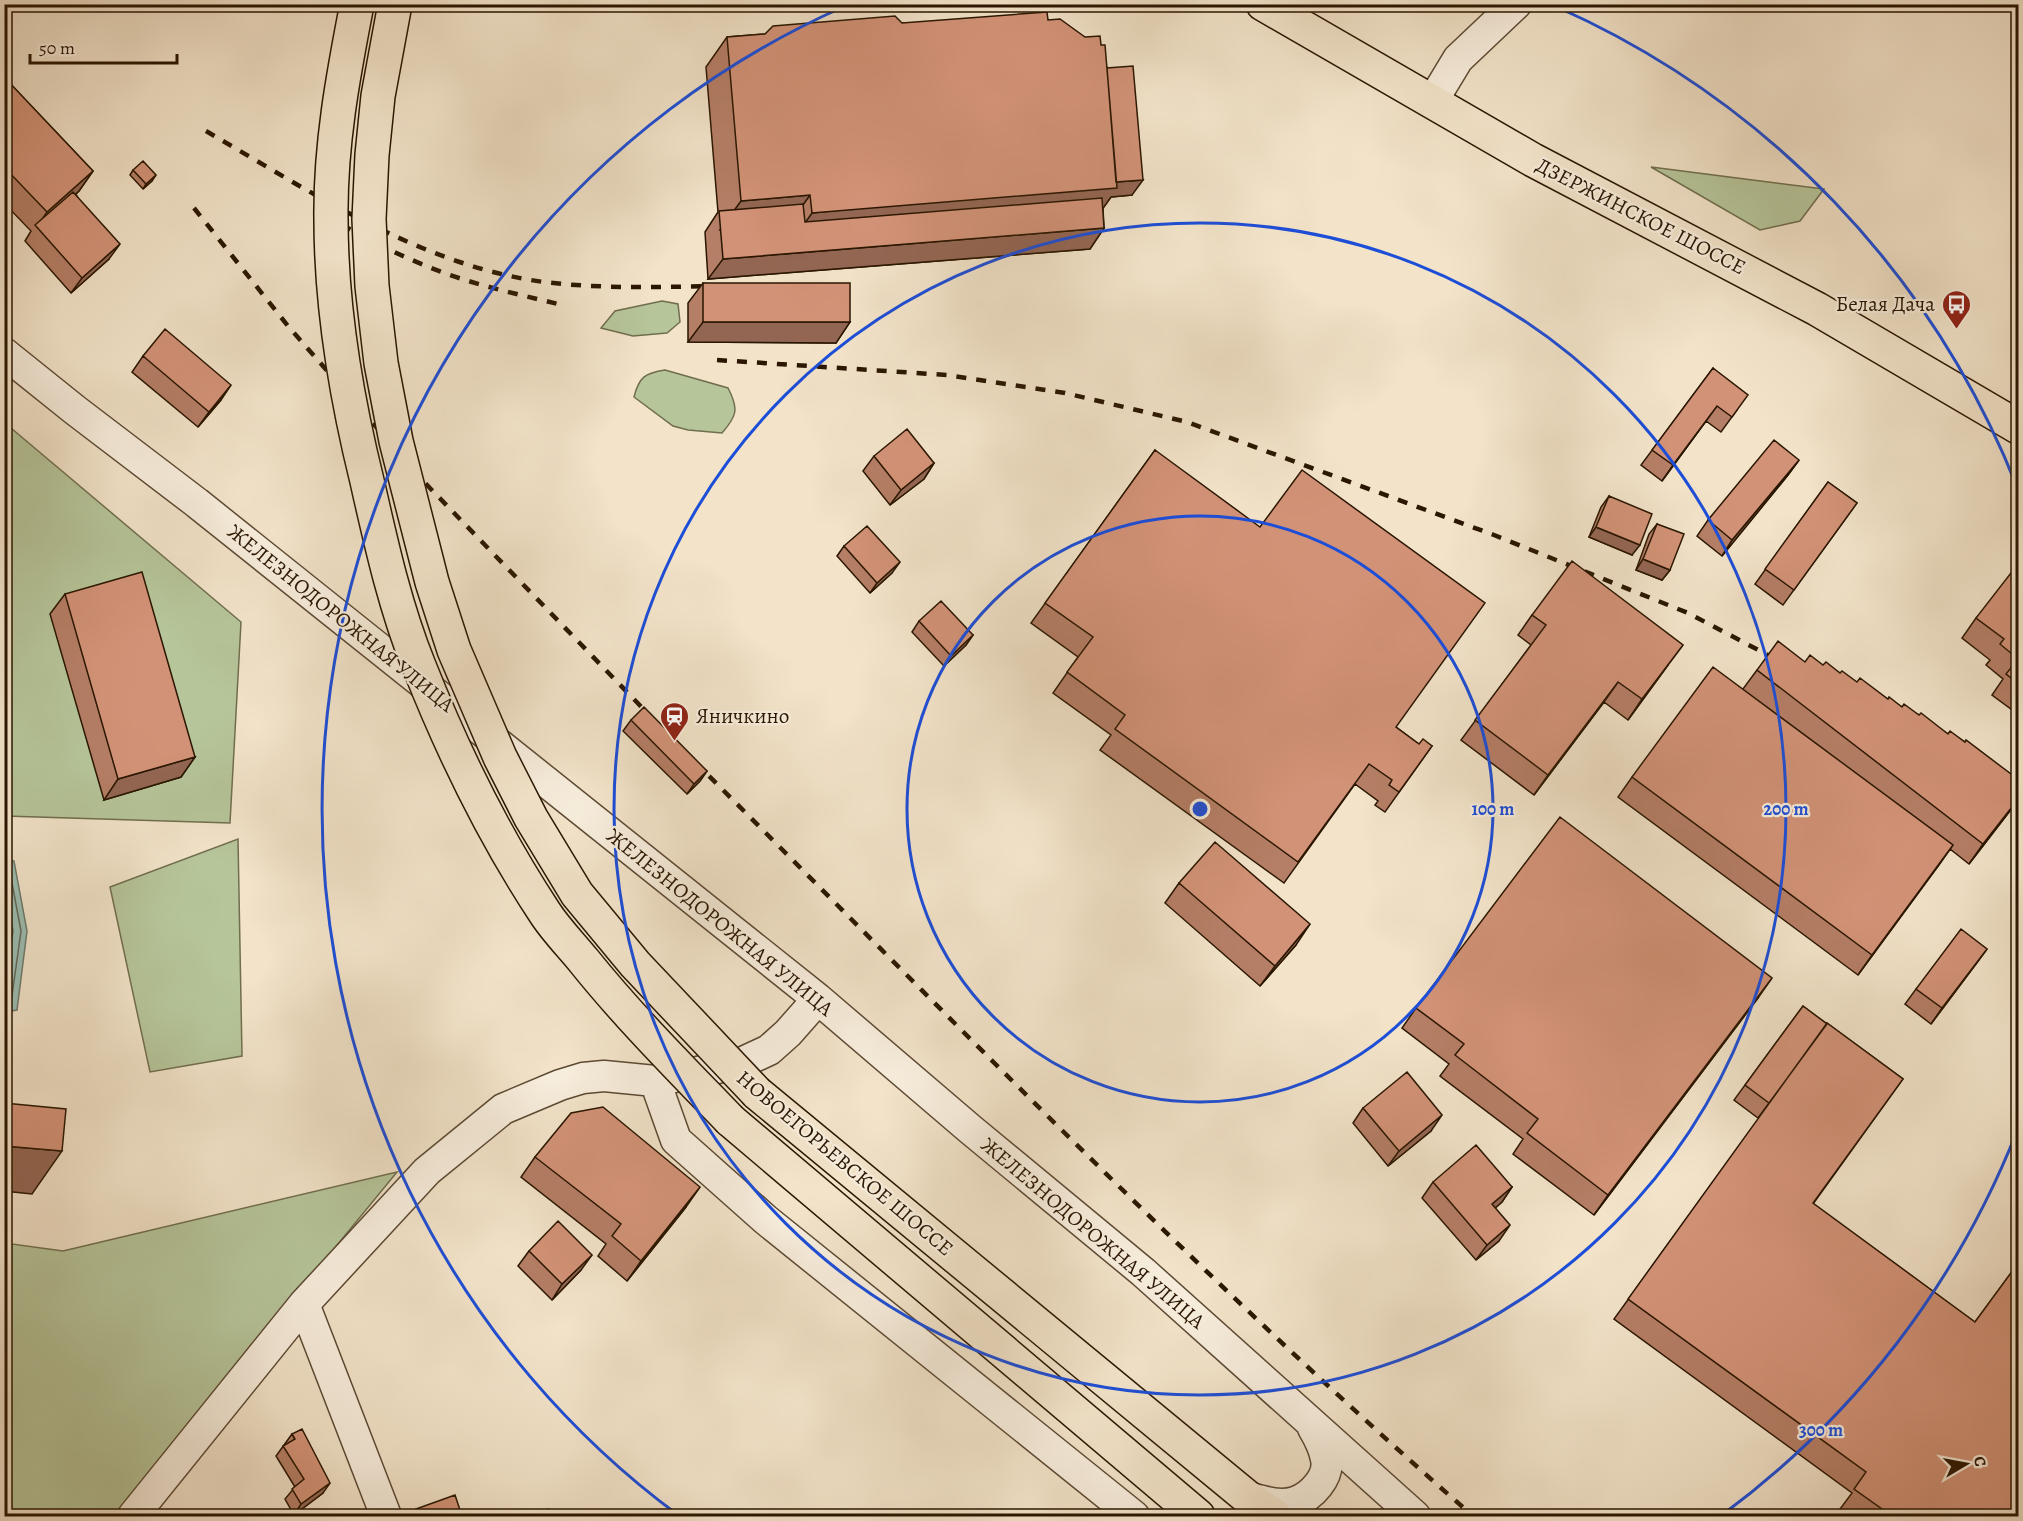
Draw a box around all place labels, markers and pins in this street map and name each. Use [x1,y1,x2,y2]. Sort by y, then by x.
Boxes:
bus stop icon: Белая Дача [1940,288,1972,330]
place label: Белая Дача [1836,290,1935,318]
station icon: Яничкино [659,700,691,742]
place label: Яничкино [696,702,789,730]
centre of rings [1190,799,1210,819]

